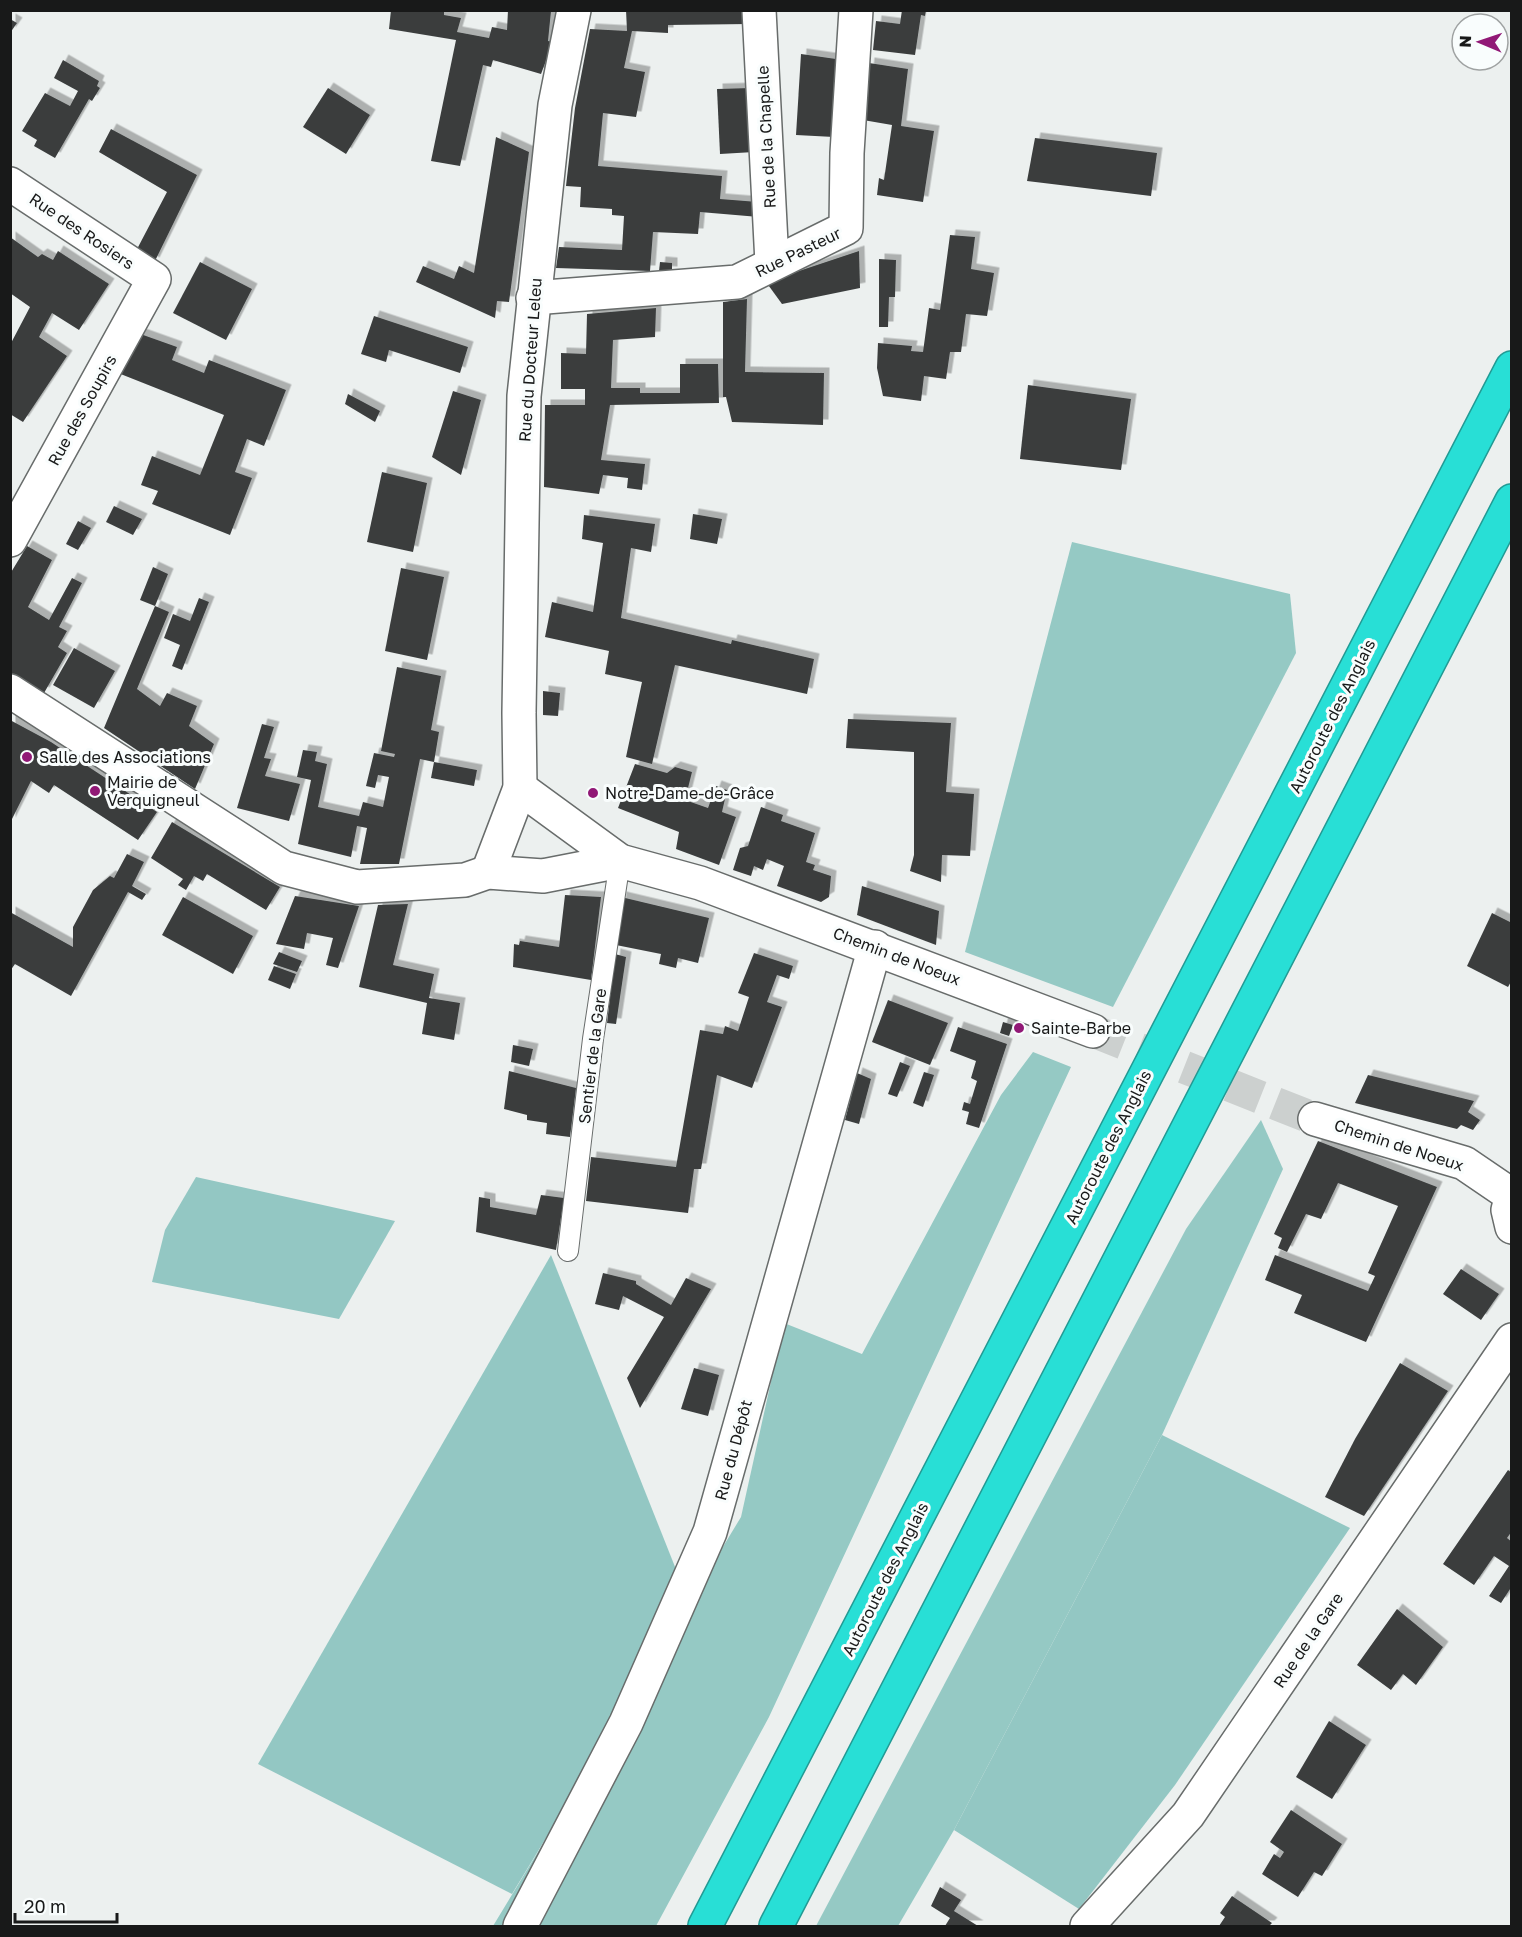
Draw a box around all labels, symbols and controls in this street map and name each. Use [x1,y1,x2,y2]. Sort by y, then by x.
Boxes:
north arrow [1450,12,1510,72]
text: N [1455,35,1475,48]
street label: Rue de la Chapelle [752,65,780,209]
street label: Rue des Rosiers [26,189,138,273]
street label: Rue Pasteur [752,223,844,281]
street label: Rue du Docteur Leleu [514,277,546,443]
street label: Rue des Soupirs [43,351,121,469]
street label: Autoroute des Anglais [1284,636,1380,796]
place label: Salle des Associations [39,747,211,767]
marker: Salle des Associations [20,750,34,764]
place label: Mairie de Verquigneul [107,772,200,810]
place label: Notre-Dame-de-Grâce [605,783,774,803]
marker: Mairie de Verquigneul [88,784,102,798]
marker: Notre-Dame-de-Grâce [586,786,600,800]
street label: Chemin de Noeux [830,922,964,990]
street label: Sentier de la Gare [574,987,610,1125]
place label: Sainte-Barbe [1031,1018,1131,1038]
marker: Sainte-Barbe [1012,1021,1026,1035]
street label: Autoroute des Anglais [1060,1067,1156,1227]
street label: Chemin de Noeux [1332,1115,1466,1175]
street label: Rue du Dépôt [710,1397,756,1503]
street label: Autoroute des Anglais [837,1499,933,1659]
street label: Rue de la Gare [1269,1589,1347,1691]
scale bar [15,1886,117,1924]
text: 20 m [24,1895,66,1917]

